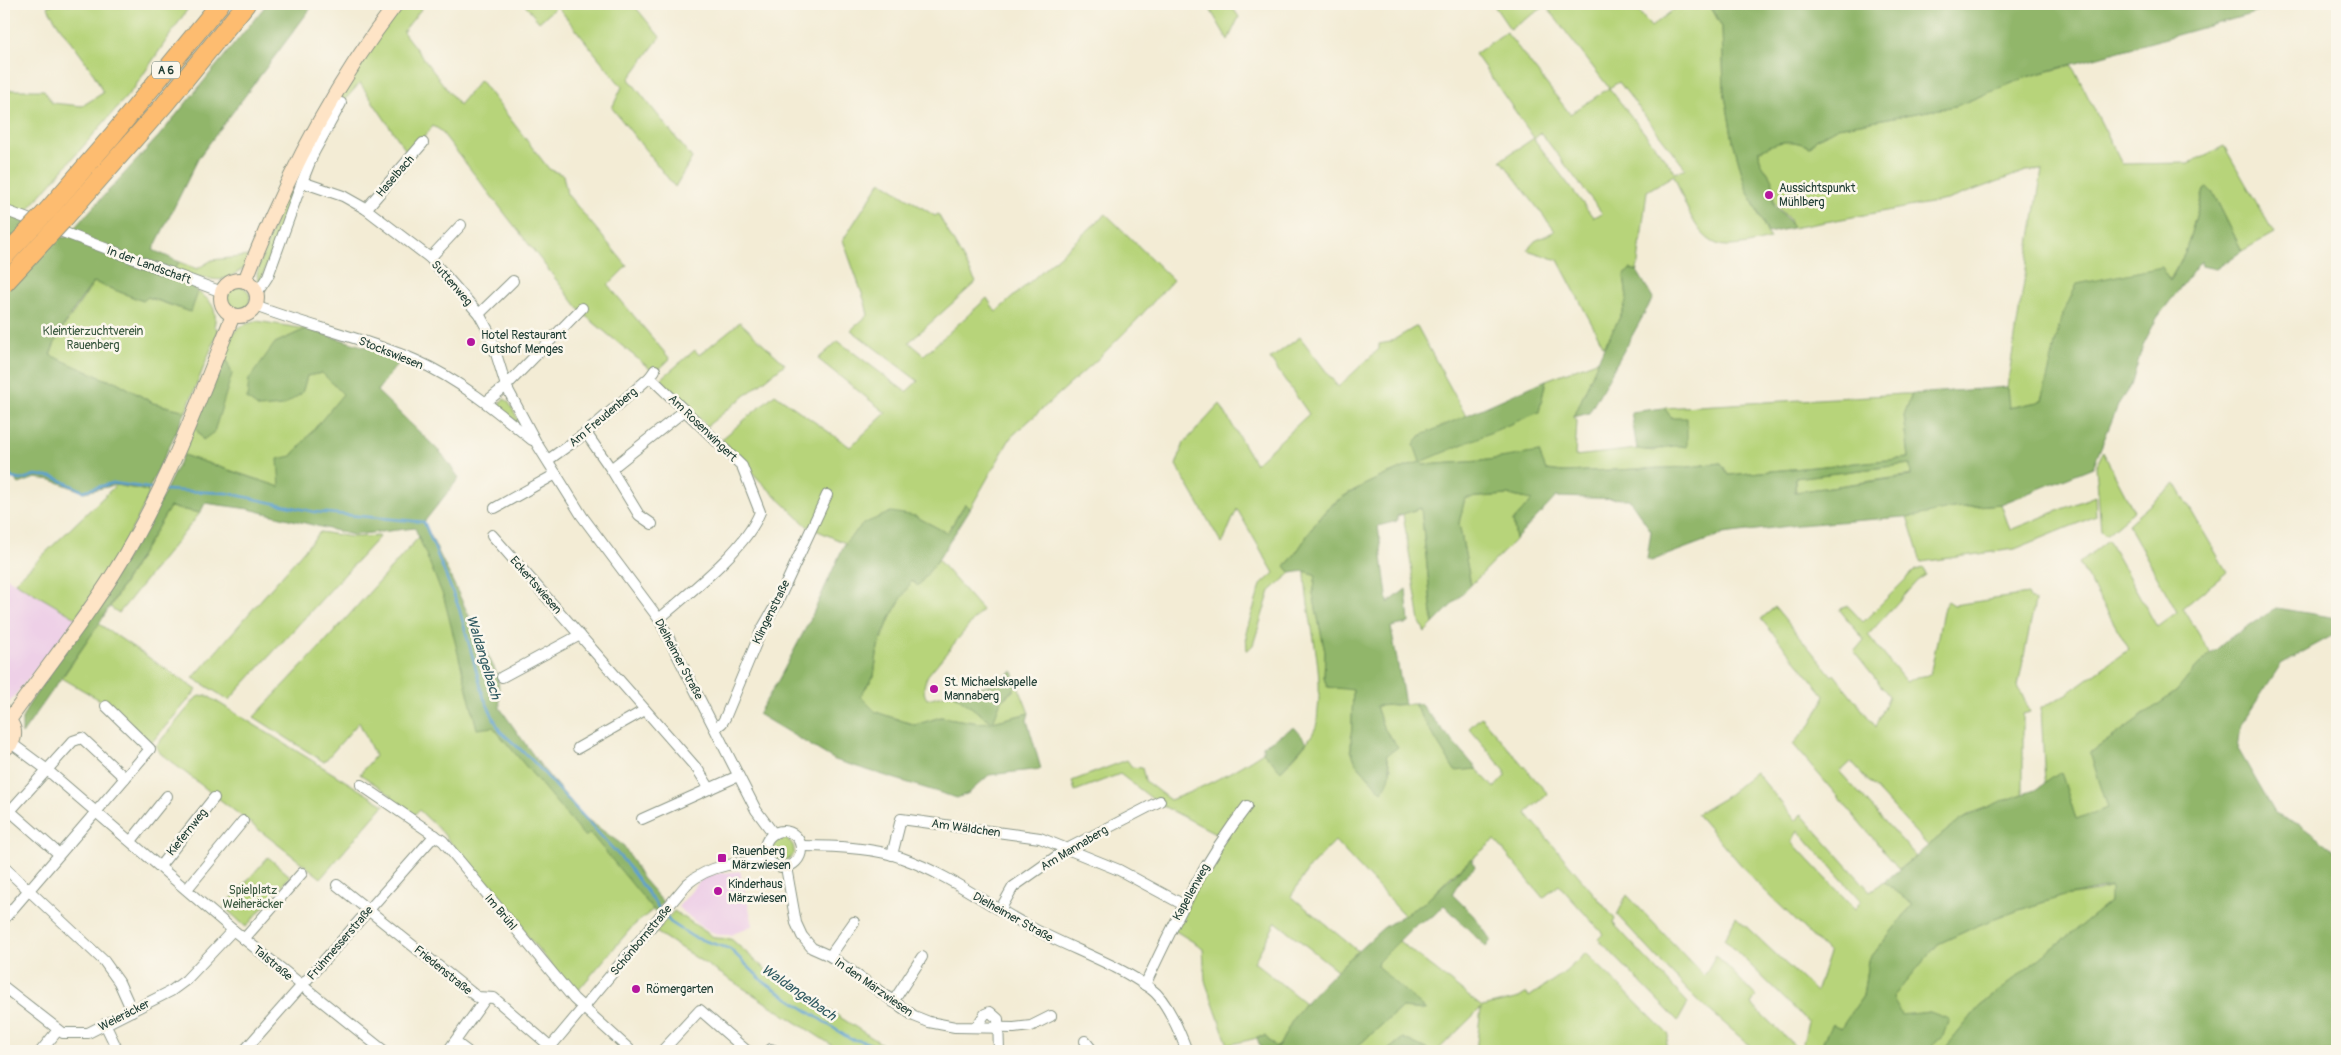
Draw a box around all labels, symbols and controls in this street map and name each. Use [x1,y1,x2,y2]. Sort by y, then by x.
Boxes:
road number: A 6 [152,62,180,78]
street label: Haselbach [373,152,418,200]
place label: Aussichtspunkt Mühlberg [1779,181,1856,210]
marker: Aussichtspunkt Mühlberg [1763,189,1775,201]
street label: In der Landschaft [105,243,193,288]
street label: Suttenweg [428,258,475,309]
park label: Kleintierzuchtverein Rauenberg [43,324,144,353]
place label: Hotel Restaurant Gutshof Menges [481,328,567,357]
street label: Stockswiesen [356,334,426,373]
marker: Hotel Restaurant Gutshof Menges [465,336,477,348]
street label: Am Freudenberg [566,384,641,450]
street label: Am Rosenwingert [665,392,740,465]
street label: Eckertswiesen [506,553,565,617]
street label: Klingenstraße [749,578,794,647]
water label: Waldangelbach [463,613,505,703]
street label: Dielheimer Straße [651,616,706,702]
place label: St. Michaelskapelle Mannaberg [944,675,1037,704]
marker: St. Michaelskapelle Mannaberg [928,683,940,695]
street label: Kiefernweg [164,806,211,859]
street label: Am Wäldchen [930,816,1002,841]
street label: Am Mannaberg [1038,822,1111,874]
place label: Rauenberg Märzwiesen [732,844,791,873]
marker: Rauenberg Märzwiesen [716,852,728,864]
street label: Kapellenweg [1170,861,1213,923]
place label: Kinderhaus Märzwiesen [728,877,787,906]
park label: Spielplatz Weiheräcker [222,883,284,912]
marker: Kinderhaus Märzwiesen [712,885,724,897]
street label: Dielheimer Straße [970,889,1056,946]
street label: Im Brühl [481,891,520,933]
street label: Schönbornstraße [607,902,675,979]
street label: Frühmesserstraße [304,903,377,983]
street label: Friedenstraße [411,942,475,998]
street label: Talstraße [250,943,296,984]
street label: In den Märzwiesen [831,955,916,1020]
water label: Waldangelbach [758,960,840,1025]
place label: Römergarten [646,982,714,997]
marker: Römergarten [630,983,642,995]
street label: Weieräcker [96,996,153,1035]

